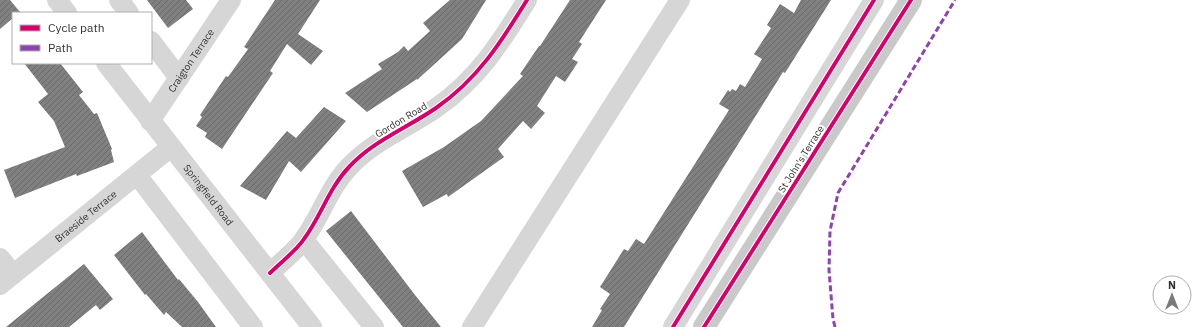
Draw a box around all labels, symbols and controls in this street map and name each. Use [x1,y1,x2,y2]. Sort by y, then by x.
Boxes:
legend [12,12,152,64]
text: Cycle path [48,20,105,35]
street label: Craigton Terrace [165,26,217,95]
text: Path [48,40,73,55]
street label: Gordon Road [373,99,429,141]
street label: St John's Terrace [775,123,827,195]
street label: Springfield Road [181,162,237,228]
street label: Braeside Terrace [52,187,120,245]
north arrow [1152,275,1192,315]
text: N [1168,278,1176,292]

